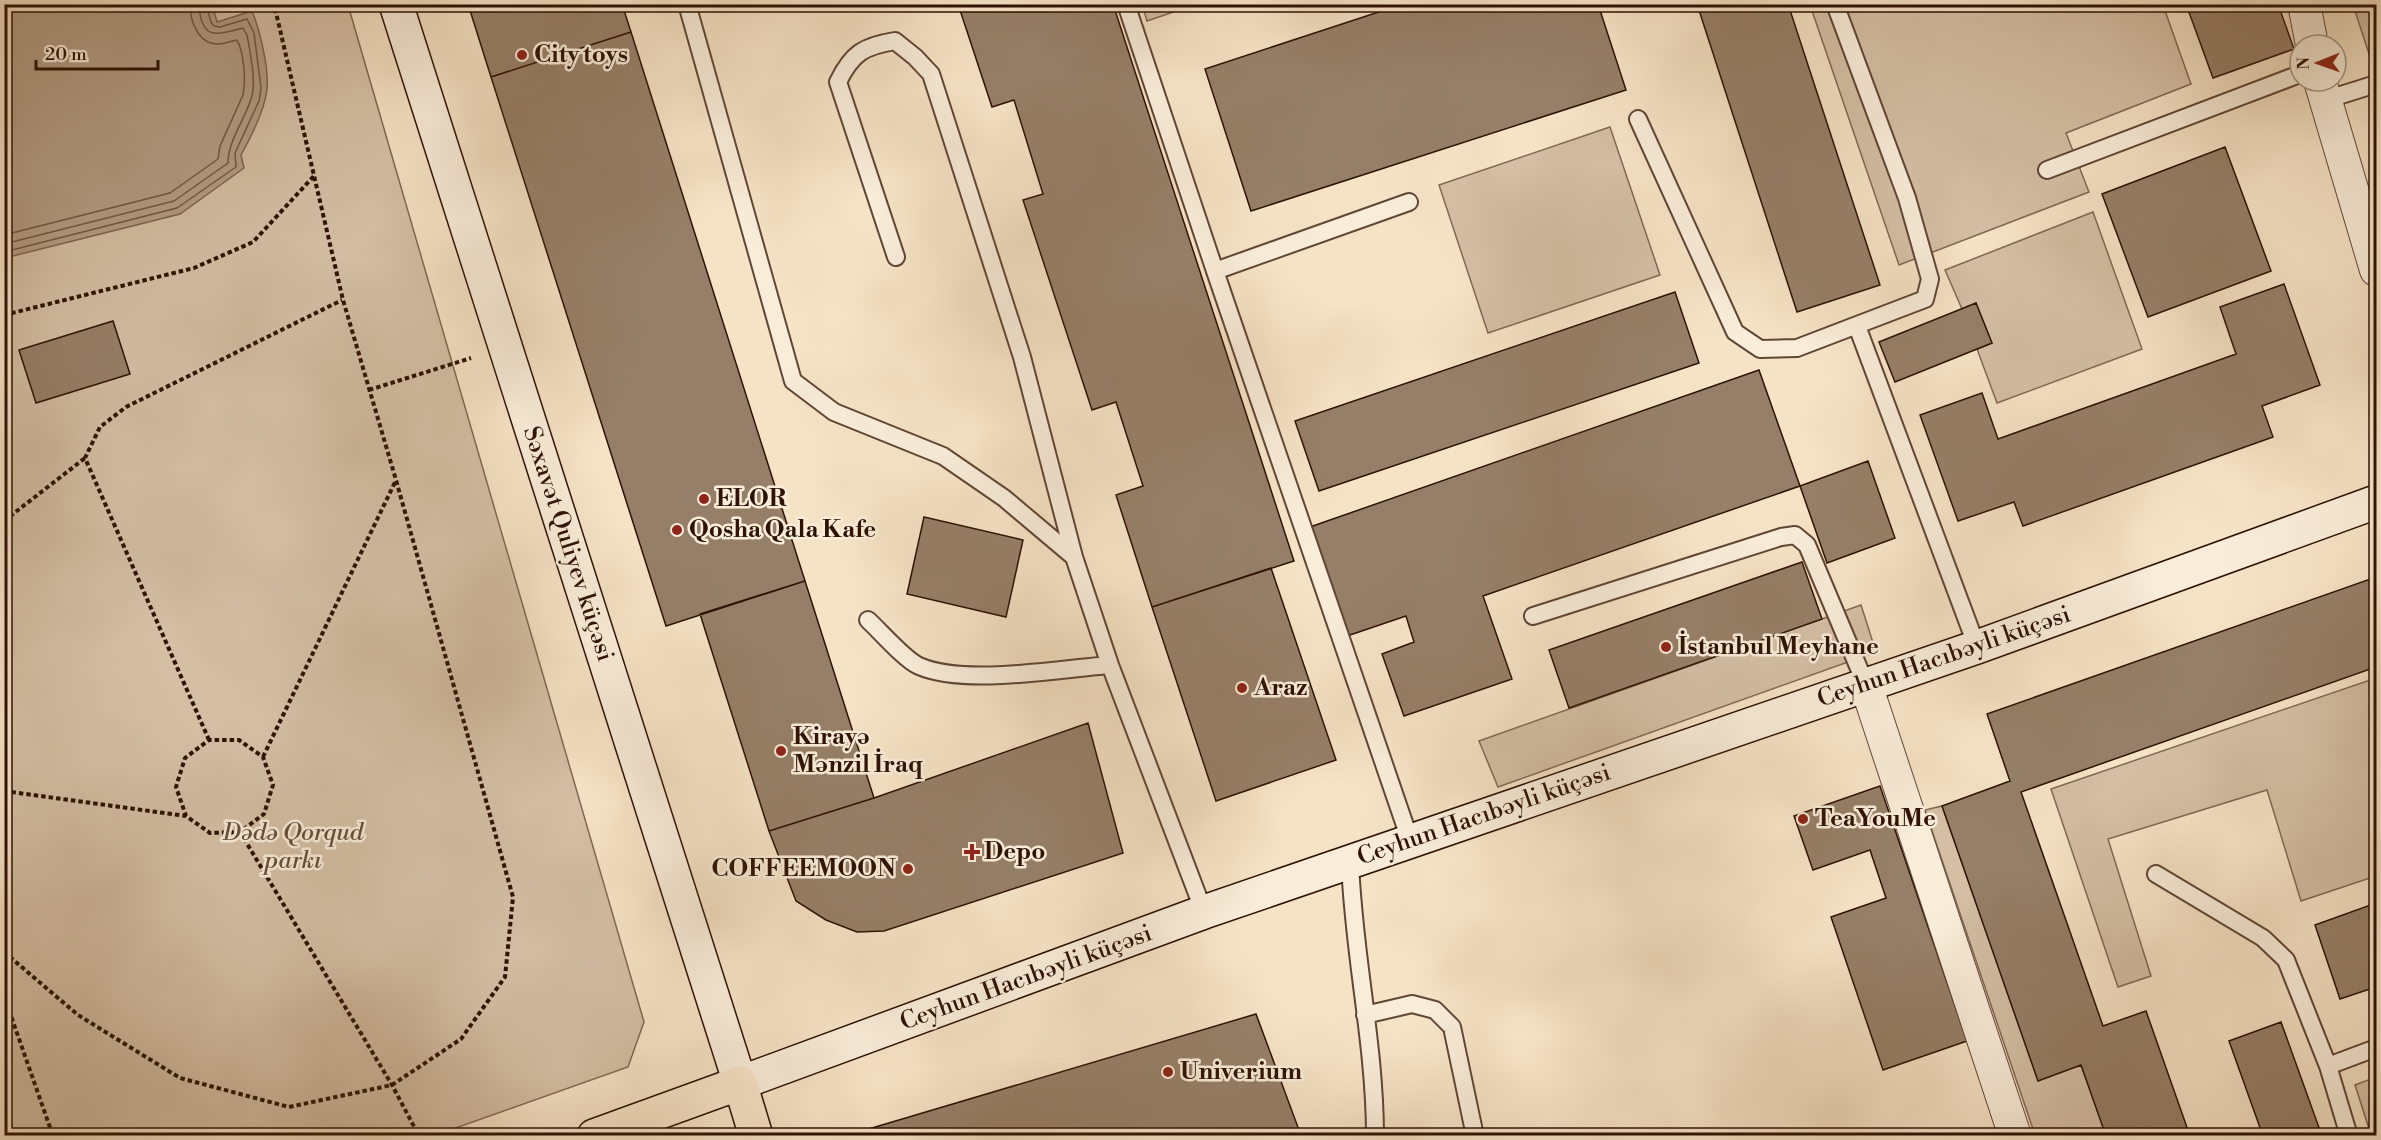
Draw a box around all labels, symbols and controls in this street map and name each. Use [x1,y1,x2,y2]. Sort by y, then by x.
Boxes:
scale bar [36,33,158,71]
north arrow [2288,33,2348,93]
place label: City toys [534,40,628,70]
text: 20 m [45,43,87,66]
marker: City toys [515,48,529,62]
text: N [2294,56,2314,70]
street label: Səxavət Quliyev küçəsi [516,423,620,665]
place label: ELOR [716,484,788,514]
marker: ELOR [697,492,711,506]
place label: Qosha Qala Kafe [689,515,876,545]
marker: Qosha Qala Kafe [670,523,684,537]
street label: Ceyhun Hacıbəyli küçəsi [1813,599,2075,714]
place label: İstanbul Meyhane [1678,630,1879,662]
marker: İstanbul Meyhane [1659,640,1673,654]
place label: Araz [1253,673,1308,703]
marker: Araz [1235,681,1249,695]
place label: Kirayə Mənzil İraq [793,722,923,780]
marker: Kirayə Mənzil İraq [774,744,788,758]
street label: Ceyhun Hacıbəyli küçəsi [1353,757,1615,872]
place label: TeaYouMe [1815,804,1936,834]
marker: TeaYouMe [1796,812,1810,826]
park label: Dədə Qorqud parkı [222,818,365,876]
place label: Depo [984,837,1045,867]
marker: Depo [965,845,979,859]
place label: COFFEEMOON [711,854,896,884]
marker: COFFEEMOON [901,862,915,876]
street label: Ceyhun Hacıbəyli küçəsi [896,918,1156,1038]
place label: Univerium [1180,1057,1302,1087]
marker: Univerium [1161,1065,1175,1079]

